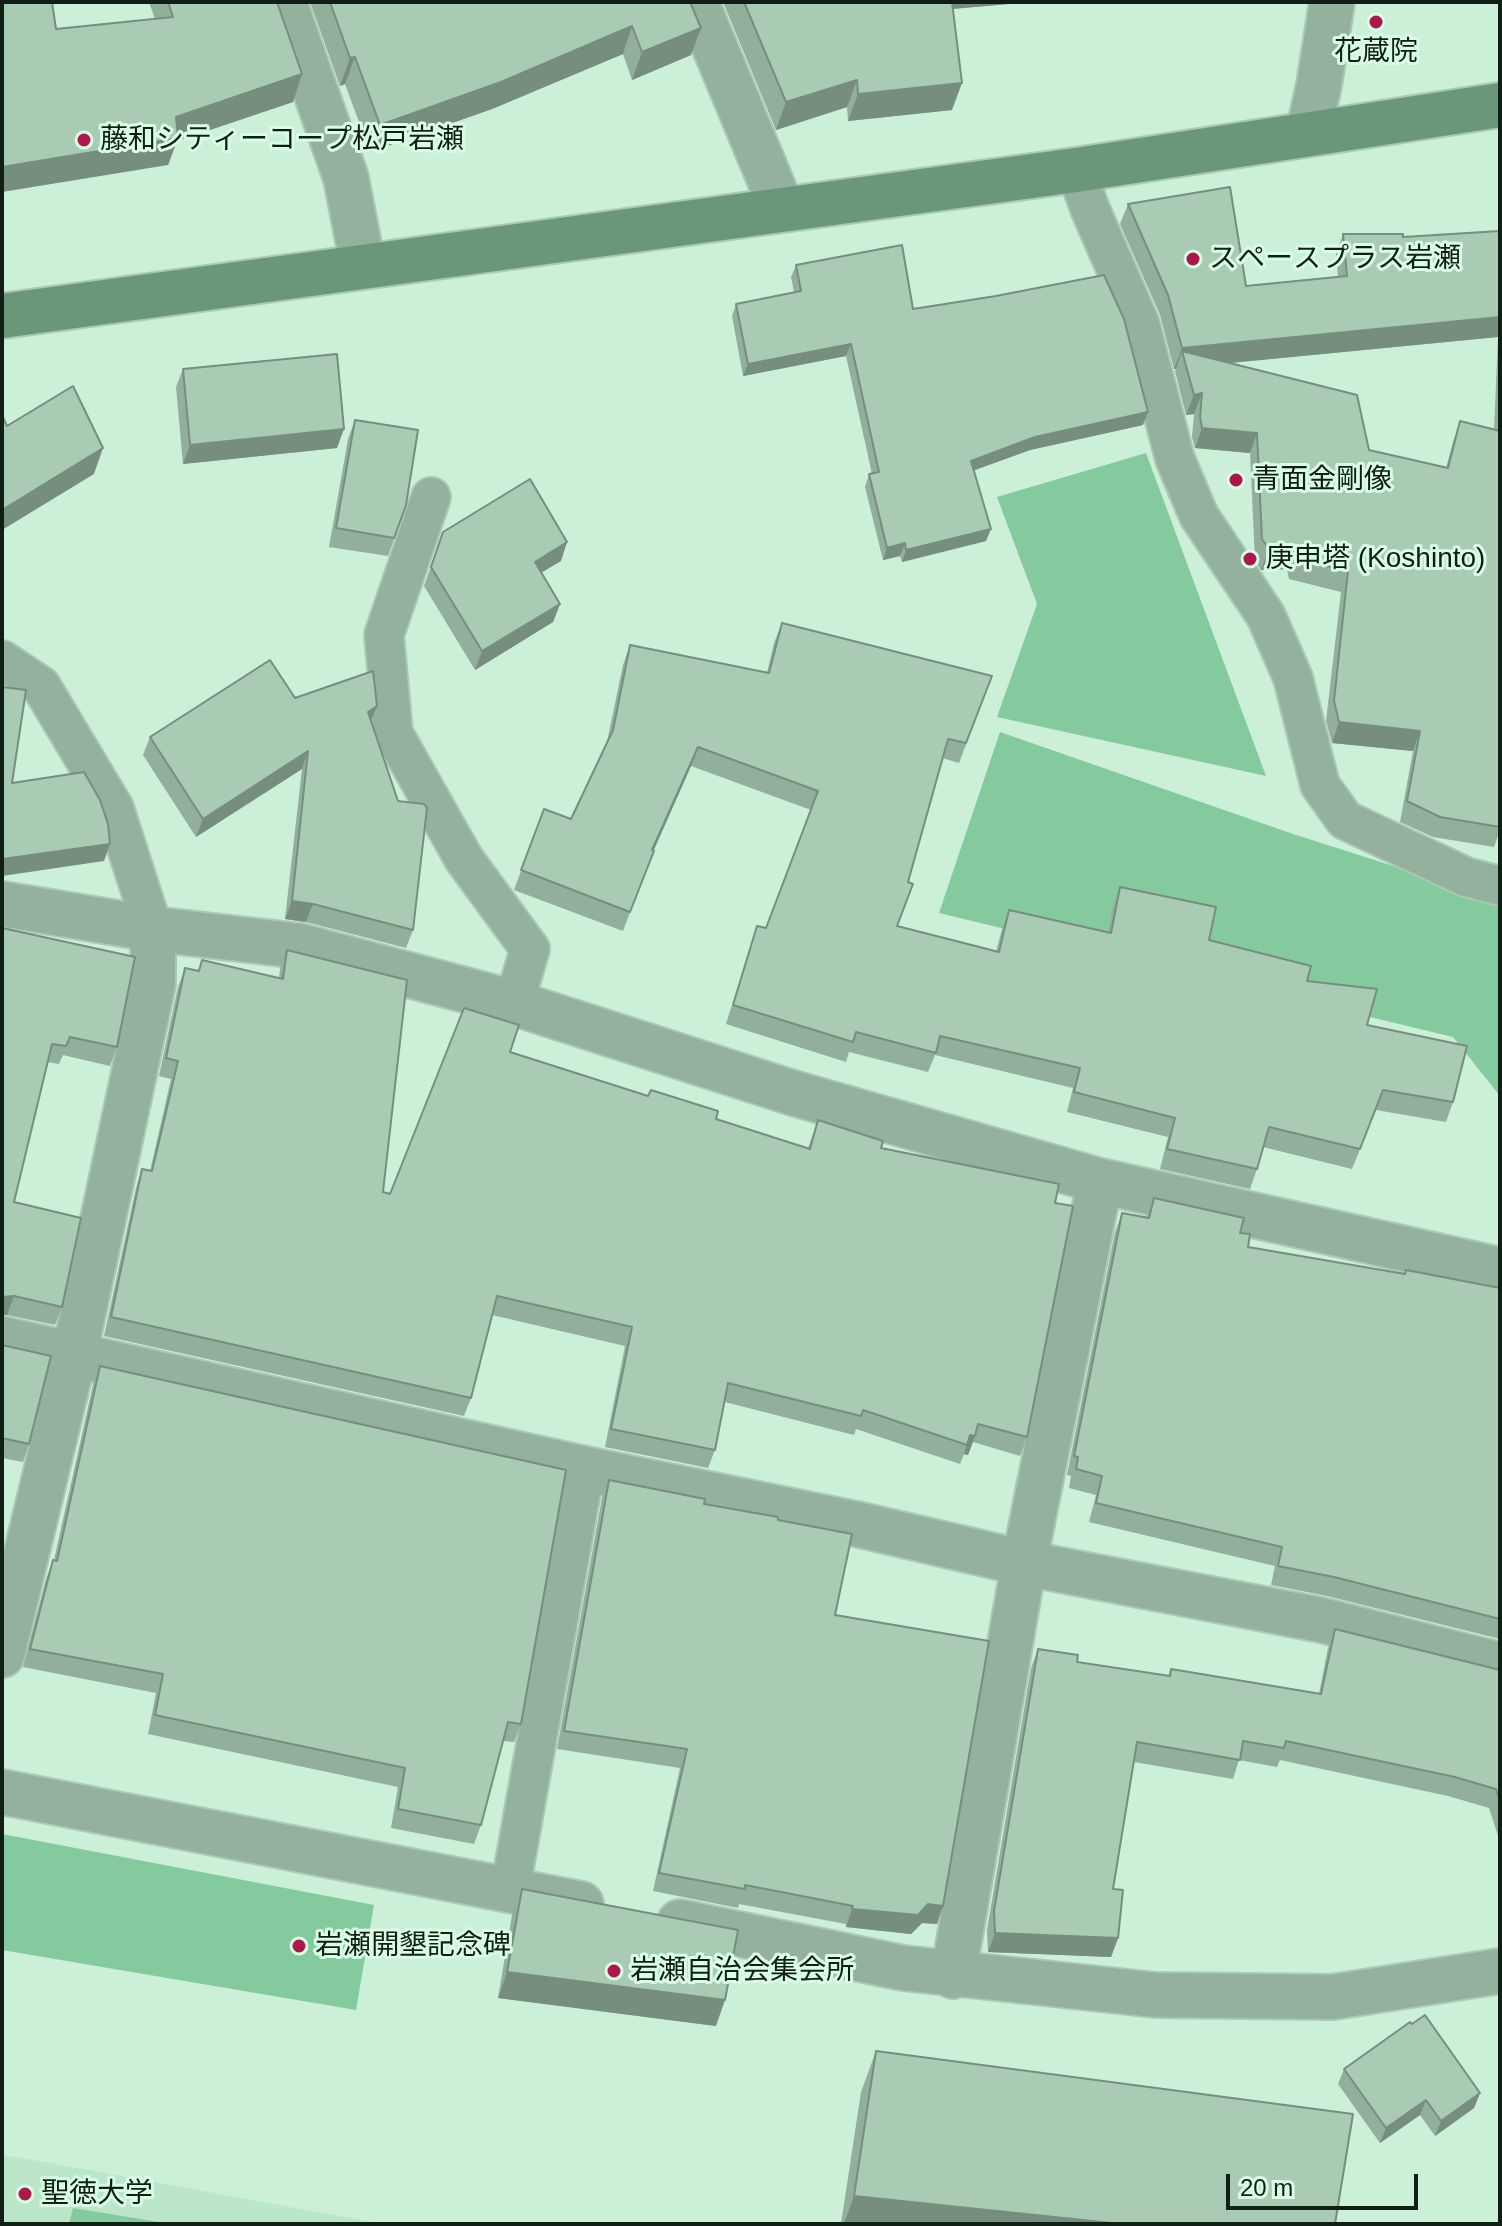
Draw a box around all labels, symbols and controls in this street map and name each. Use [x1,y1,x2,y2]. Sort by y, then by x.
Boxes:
marker: 花蔵院 [1367,13,1385,31]
place label: 花蔵院 [1334,35,1418,69]
place label: 藤和シティーコープ松戸岩瀬 [100,123,464,157]
marker: 藤和シティーコープ松戸岩瀬 [75,131,93,149]
place label: スペースプラス岩瀬 [1209,242,1461,276]
marker: スペースプラス岩瀬 [1184,250,1202,268]
place label: 青面金剛像 [1252,463,1392,497]
marker: 青面金剛像 [1227,471,1245,489]
place label: 庚申塔 (Koshinto) [1266,542,1485,576]
marker: 庚申塔 (Koshinto) [1241,550,1259,568]
place label: 岩瀬開墾記念碑 [315,1929,511,1963]
marker: 岩瀬開墾記念碑 [290,1937,308,1955]
place label: 岩瀬自治会集会所 [630,1954,854,1988]
marker: 岩瀬自治会集会所 [605,1962,623,1980]
scale bar [1230,2158,1422,2208]
text: 20 m [1240,2174,1293,2201]
place label: 聖徳大学 [41,2177,153,2211]
marker: 聖徳大学 [16,2185,34,2203]

